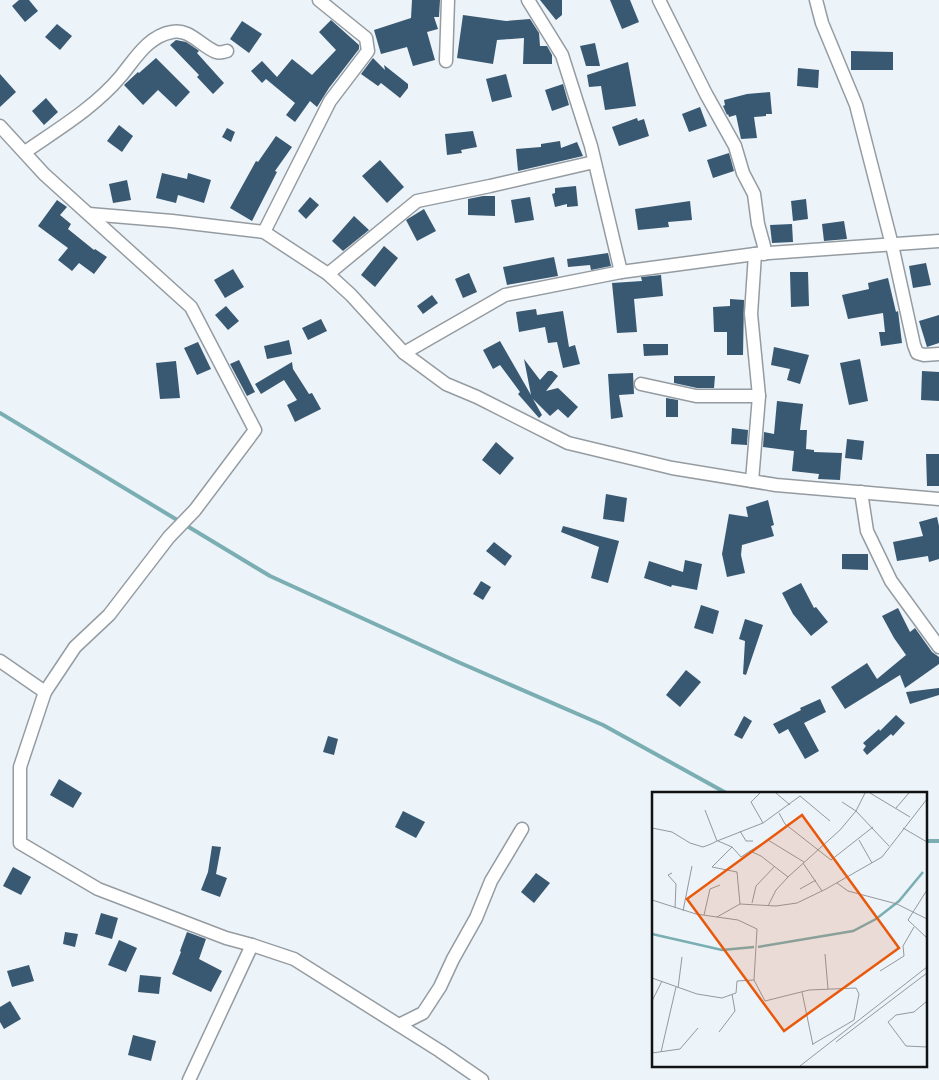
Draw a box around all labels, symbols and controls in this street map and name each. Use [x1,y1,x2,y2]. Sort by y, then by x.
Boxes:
inset map [652,792,926,1068]

